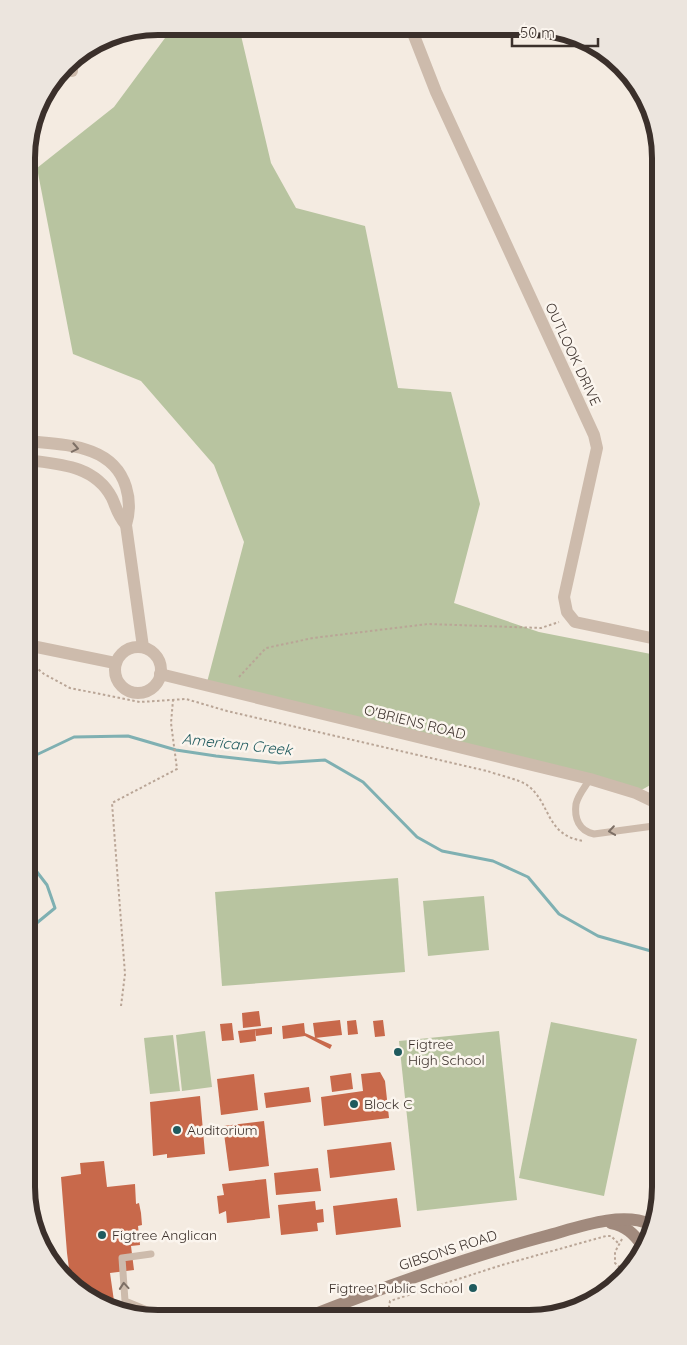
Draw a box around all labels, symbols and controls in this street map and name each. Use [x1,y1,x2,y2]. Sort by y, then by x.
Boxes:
scale bar [512,15,598,47]
text: 50 m [520,23,555,42]
street label: OUTLOOK DRIVE [541,300,605,408]
one-way arrow [71,442,80,452]
street label: O'BRIENS ROAD [362,701,468,743]
water label: American Creek [181,729,295,759]
one-way arrow [608,825,616,836]
place label: Figtree High School [408,1035,485,1069]
marker: Figtree High School [392,1046,404,1058]
place label: Block C [364,1095,412,1113]
marker: Block C [348,1098,360,1110]
place label: Auditorium [187,1121,258,1139]
marker: Auditorium [171,1124,183,1136]
place label: Figtree Anglican [112,1226,217,1244]
street label: GIBSONS ROAD [397,1226,499,1274]
marker: Figtree Anglican [96,1229,108,1241]
place label: Figtree Public School [329,1279,463,1297]
one-way arrow [119,1282,130,1290]
marker: Figtree Public School [467,1282,479,1294]

